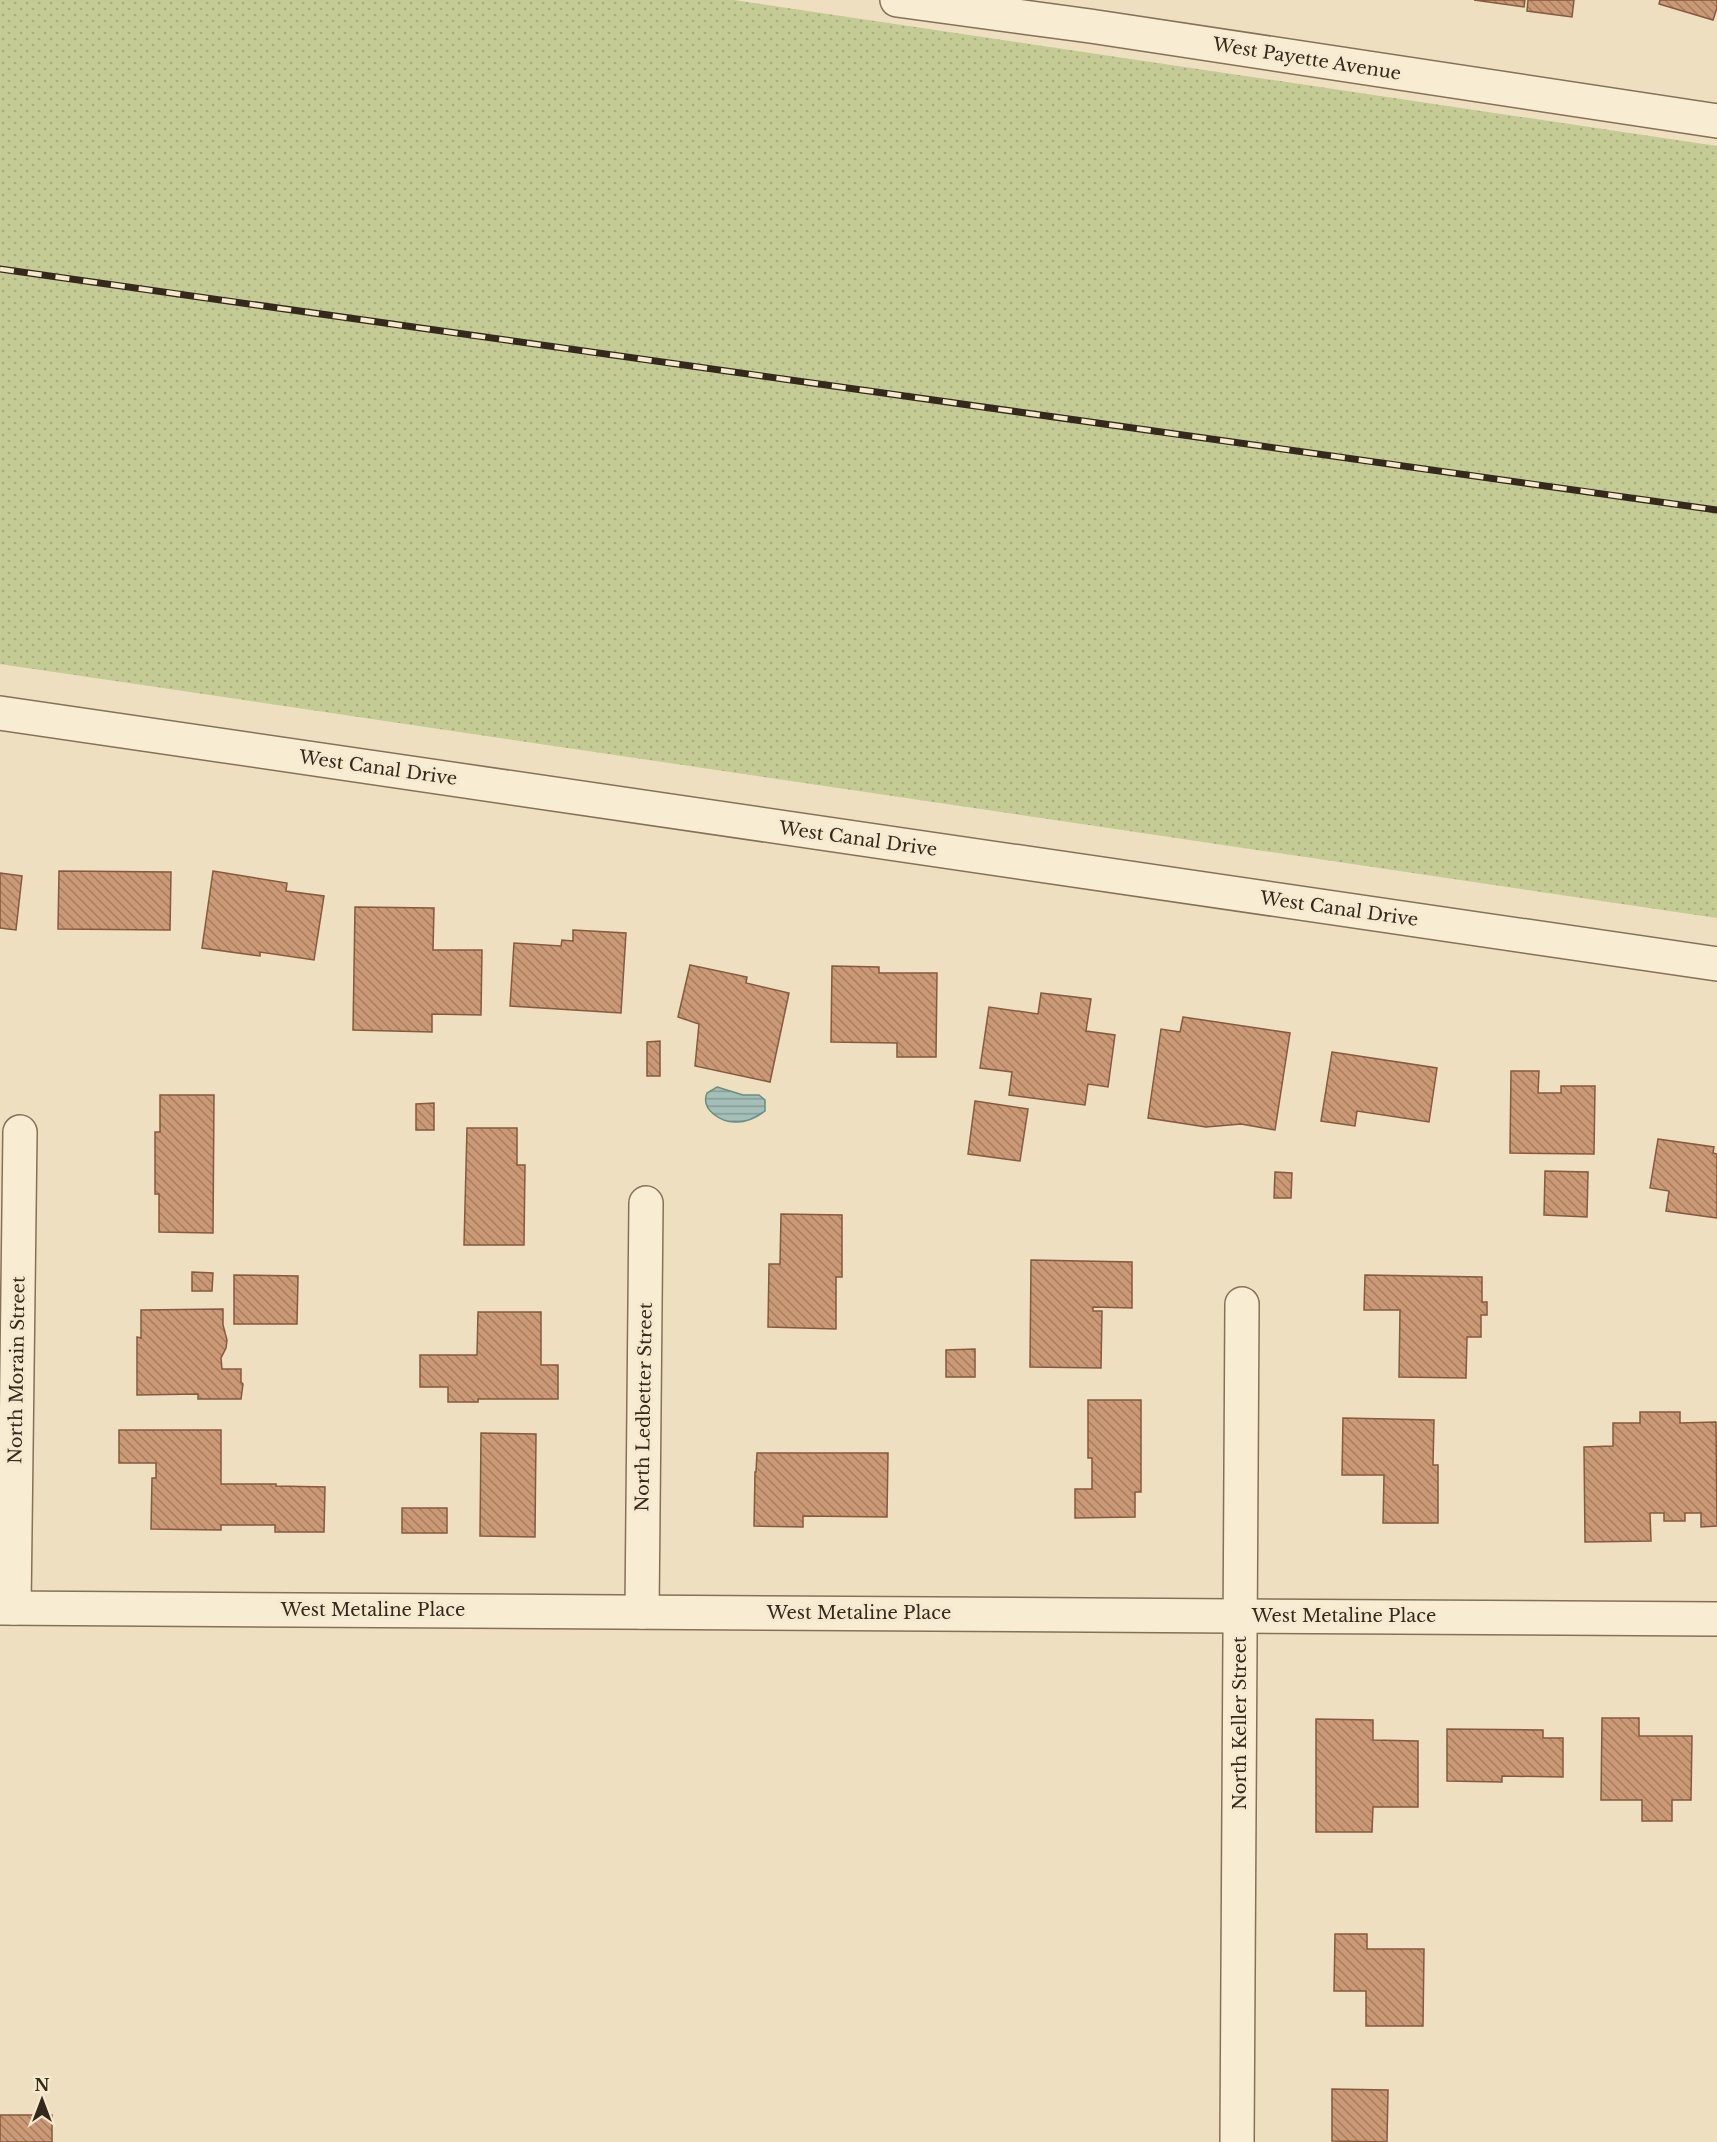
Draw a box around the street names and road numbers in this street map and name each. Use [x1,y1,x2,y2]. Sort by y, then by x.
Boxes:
street label: West Payette Avenue [1210,33,1403,85]
street label: West Canal Drive [297,746,458,790]
street label: West Canal Drive [777,817,938,861]
street label: West Canal Drive [1258,887,1419,931]
street label: North Morain Street [4,1276,30,1464]
street label: North Ledbetter Street [631,1302,657,1512]
street label: West Metaline Place [280,1599,465,1621]
street label: West Metaline Place [766,1602,951,1624]
street label: West Metaline Place [1251,1605,1436,1627]
street label: North Keller Street [1229,1636,1251,1810]

